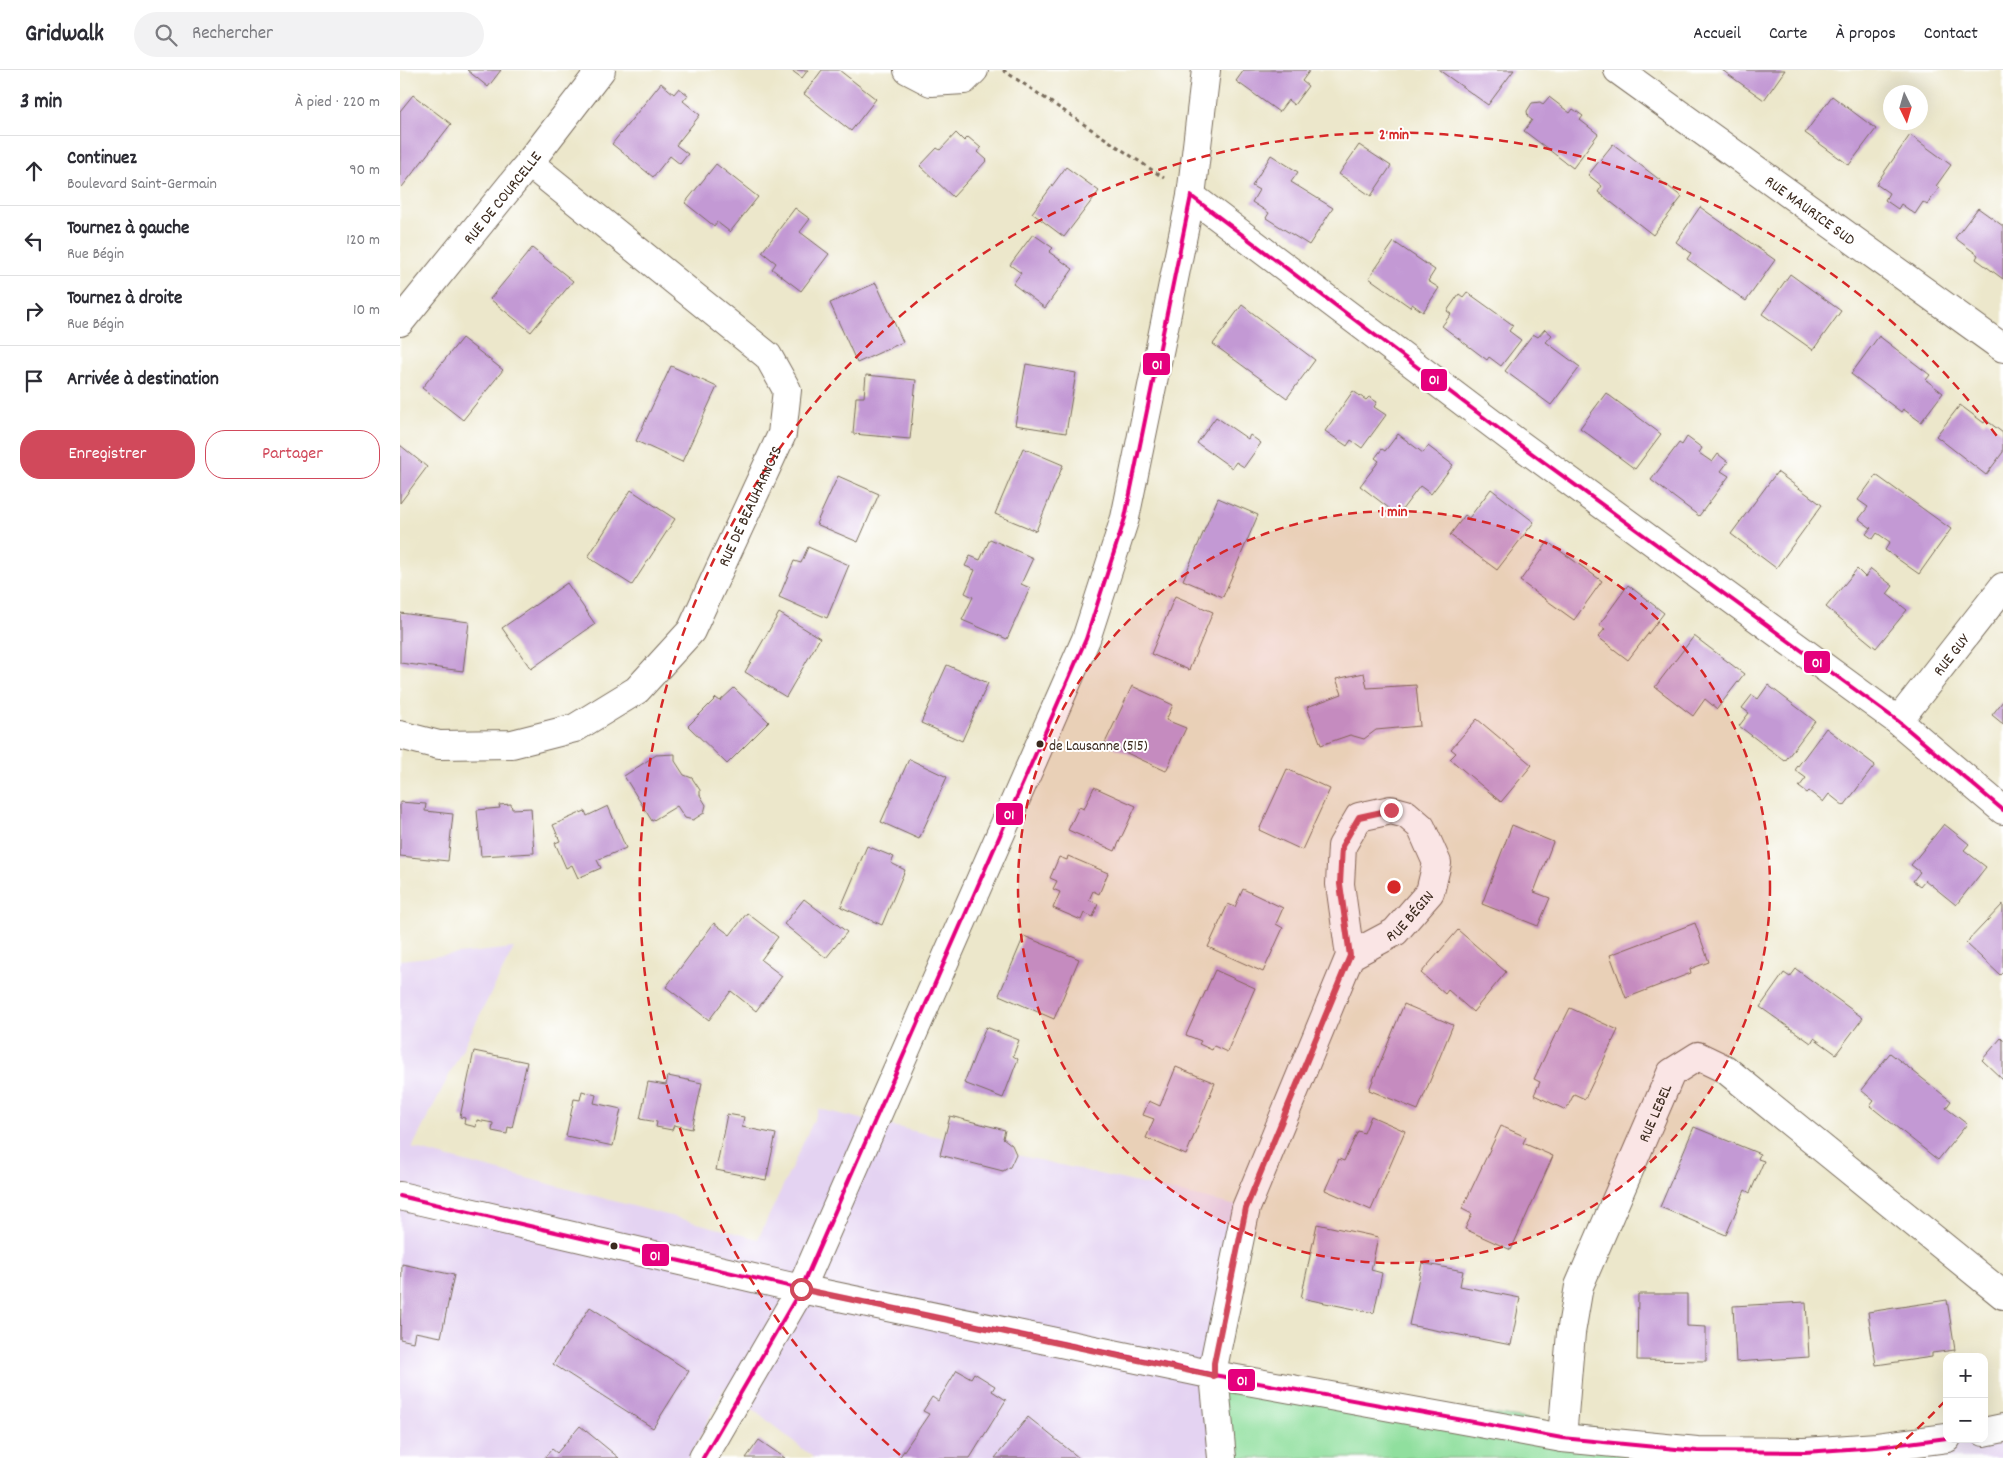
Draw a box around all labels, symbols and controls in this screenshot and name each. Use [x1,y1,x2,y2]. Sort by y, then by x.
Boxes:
search box [134,12,484,57]
text: Gridwalk [25,18,104,52]
icon: search [152,21,180,49]
text: Rechercher [192,21,273,48]
text: Accueil [1693,22,1741,47]
text: Carte [1769,22,1808,47]
text: À propos [1836,22,1896,47]
text: Contact [1924,22,1978,47]
north arrow [1883,85,1928,130]
text: 3 min [20,88,62,118]
text: À pied · 220 m [295,91,380,114]
text: 2 min [1379,125,1409,147]
text: Continuez [67,146,137,173]
street label: RUE DE COURCELLE [459,147,549,250]
icon: ahead [20,157,48,185]
text: 90 m [349,159,380,182]
street label: RUE MAURICE SUD [1759,171,1860,252]
text: Boulevard Saint-Germain [67,173,217,196]
text: Tournez à gauche [67,216,189,243]
icon: left [20,227,48,255]
text: 120 m [346,229,380,252]
text: Rue Bégin [67,243,124,266]
text: Tournez à droite [67,286,182,313]
icon: right [20,297,48,325]
text: 10 m [353,299,380,322]
text: Rue Bégin [67,313,124,336]
line badge: 01 [1142,352,1171,376]
text: 01 [1152,356,1162,376]
icon: arrive [20,367,48,395]
text: Arrivée à destination [67,367,219,394]
line badge: 01 [1420,368,1448,392]
text: 01 [1429,371,1439,391]
button: Enregistrer [20,430,195,479]
button: Partager [205,430,380,479]
street label: RUE DE BEAUHARNOIS [713,443,789,571]
text: 1 min [1381,502,1407,524]
street label: RUE GUY [1929,629,1977,682]
line badge: 01 [1803,650,1831,674]
text: 01 [1812,654,1822,674]
place label: de Lausanne (515) [1049,736,1148,758]
marker: de Lausanne (515) [1035,739,1045,749]
route end [1380,799,1403,822]
line badge: 01 [995,802,1024,826]
text: 01 [1004,806,1014,826]
centre of rings [1385,878,1403,896]
street label: RUE BÉGIN [1382,886,1440,949]
street label: RUE LEBEL [1633,1080,1679,1146]
unlabelled marker [609,1241,619,1251]
line badge: 01 [641,1243,670,1267]
text: 01 [650,1247,660,1267]
route start [790,1278,813,1301]
map controls [1943,1353,1988,1443]
button: + [1943,1353,1988,1398]
line badge: 01 [1227,1368,1256,1392]
text: 01 [1237,1372,1247,1392]
button: − [1943,1398,1988,1443]

